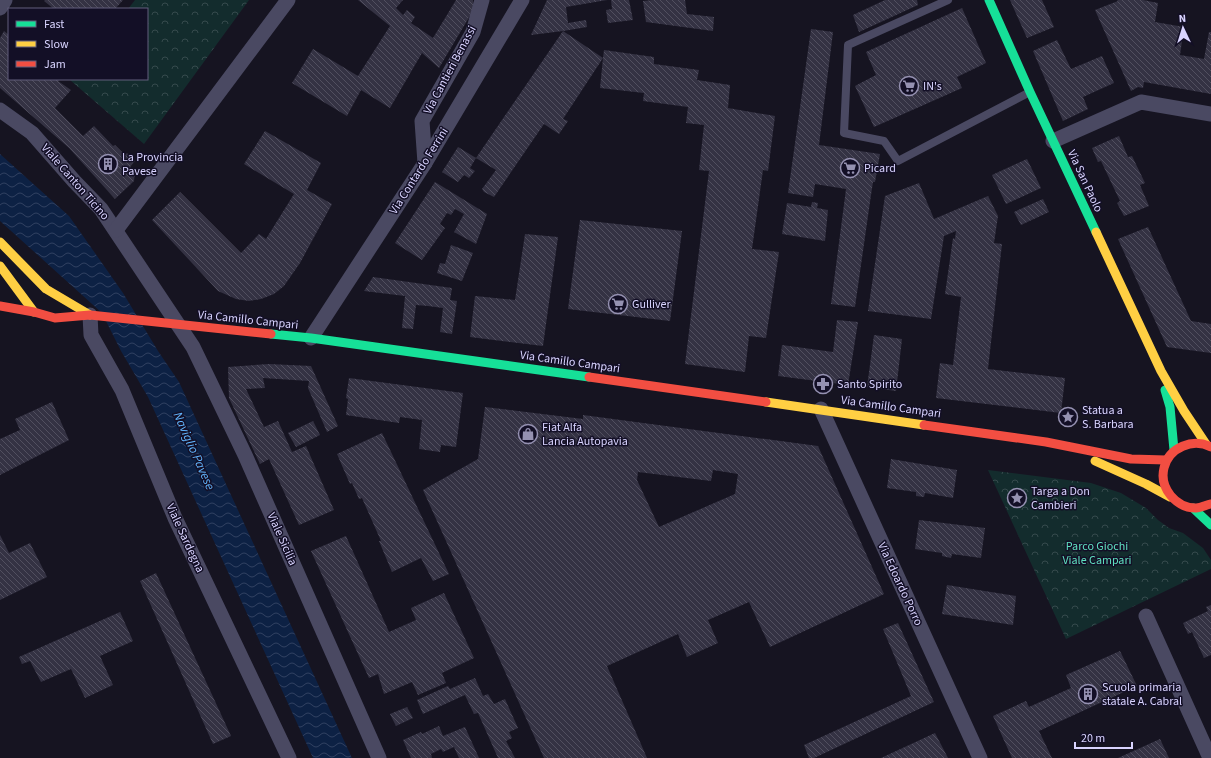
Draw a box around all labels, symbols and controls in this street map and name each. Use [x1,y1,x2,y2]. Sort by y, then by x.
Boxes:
legend [8,8,148,80]
north arrow [1163,8,1203,48]
text: N [1178,11,1187,26]
text: Fast [44,16,64,33]
street label: Via Cantieri Benassi [419,23,481,117]
text: Slow [44,36,69,53]
text: Jam [44,56,66,73]
supermarket icon: IN's [898,75,920,97]
place label: IN's [923,78,942,95]
street label: Via Contardo Ferrini [385,124,453,218]
street label: Viale Canton Ticino [37,140,113,224]
street label: Via San Paolo [1063,147,1107,215]
place label: La Provincia Pavese [122,149,183,180]
building icon: La Provincia Pavese [97,153,119,175]
supermarket icon: Picard [839,157,861,179]
place label: Picard [864,160,896,177]
supermarket icon: Gulliver [607,293,629,315]
place label: Gulliver [632,296,672,313]
street label: Via Camillo Campari [197,306,299,334]
street label: Via Camillo Campari [519,347,621,377]
pharmacy icon: Santo Spirito [812,373,834,395]
place label: Santo Spirito [837,376,902,393]
street label: Via Camillo Campari [840,392,942,422]
place label: Statua a S. Barbara [1082,402,1134,433]
place icon: Statua a S. Barbara [1057,406,1079,428]
water label: Naviglio Pavese [169,409,219,493]
place label: Fiat Alfa Lancia Autopavia [542,419,628,450]
shop icon: Fiat Alfa Lancia Autopavia [517,423,539,445]
place label: Targa a Don Cambieri [1031,483,1090,514]
place icon: Targa a Don Cambieri [1006,487,1028,509]
street label: Viale Sardegna [162,501,208,575]
street label: Viale Sicilia [263,510,301,568]
park label: Parco Giochi Viale Campari [1062,538,1132,569]
street label: Via Edoardo Porro [873,540,927,628]
place label: Scuola primaria statale A. Cabral [1102,679,1182,710]
building icon: Scuola primaria statale A. Cabral [1077,683,1099,705]
scale bar [1075,724,1132,750]
text: 20 m [1081,730,1105,747]

